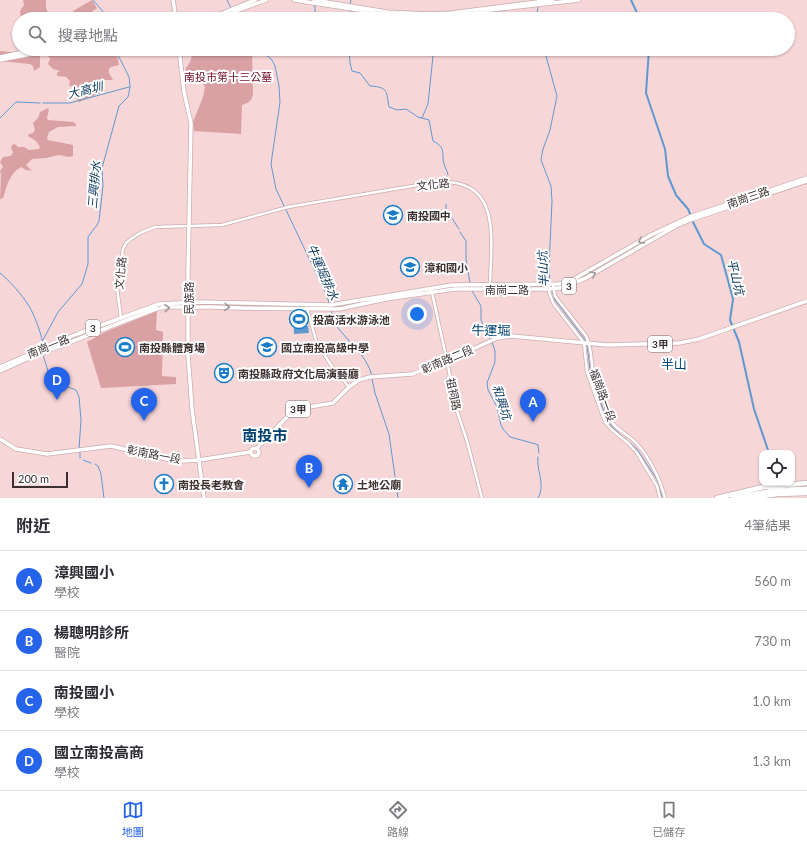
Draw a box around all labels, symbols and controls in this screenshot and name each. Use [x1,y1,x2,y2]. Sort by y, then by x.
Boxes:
search box [12,12,795,56]
icon: search [26,23,48,45]
text: 搜尋地點 [58,26,118,44]
park label: 南投市第十三公墓 [184,70,272,83]
water label: 大高圳 [66,78,106,101]
water label: 三興排水 [84,159,104,210]
street label: 文化路 [416,176,450,192]
street label: 南崗三路 [725,184,771,210]
school or university icon: 南投國中 [382,204,404,226]
place label: 南投國中 [407,209,451,222]
one-way arrow [638,236,645,243]
water label: 牛運堀排水 [304,242,342,303]
water label: 半山坑 [534,249,551,287]
street label: 文化路 [112,256,128,290]
school or university icon: 漳和國小 [399,256,421,278]
water label: 平山坑 [724,258,748,298]
place label: 漳和國小 [424,261,468,274]
one-way arrow [589,271,597,278]
road number: 3 [562,278,576,294]
street label: 民族路 [182,282,195,315]
street label: 南崗二路 [485,283,529,296]
one-way arrow [164,303,170,312]
one-way arrow [224,303,230,312]
your location [407,304,427,324]
sports icon: 投高活水游泳池 [288,308,310,330]
place label: 投高活水游泳池 [313,313,390,326]
road number: 3 [86,320,100,336]
district label: 牛運堀 [471,322,511,338]
street label: 南崗一路 [25,332,71,360]
sports icon: 南投縣體育場 [114,336,136,358]
school or university icon: 國立南投高級中學 [256,336,278,358]
road number: 3甲 [648,336,672,352]
place label: 南投縣體育場 [139,341,205,354]
place label: 國立南投高級中學 [281,341,369,354]
street label: 彰南路二段 [419,342,475,376]
district label: 半山 [661,356,687,372]
theatre icon: 南投縣政府文化局演藝廳 [213,362,235,384]
pin: D [44,367,70,400]
place label: 南投縣政府文化局演藝廳 [238,367,359,380]
street label: 福崗路一段 [587,367,619,423]
street label: 祖祠路 [444,377,464,411]
water label: 和興坑 [489,383,515,423]
pin: C [131,388,157,421]
pin: A [520,389,546,422]
road number: 3甲 [286,401,310,417]
district label: 南投市 [242,426,288,444]
street label: 彰南路一段 [126,442,182,466]
map controls [759,450,795,486]
button: locate [759,450,795,486]
pin: B [296,455,322,488]
scale bar [12,470,68,489]
text: 200 m [18,472,49,485]
church icon: 南投長老教會 [153,473,175,495]
temple icon: 土地公廟 [332,473,354,495]
place label: 南投長老教會 [178,478,244,491]
place label: 土地公廟 [357,478,401,491]
text: 附近 [16,515,50,536]
text: 4筆結果 [744,517,791,533]
text: 漳興國小 [54,563,114,581]
text: A [24,573,34,589]
text: 560 m [754,573,791,589]
text: 學校 [54,584,80,600]
text: 楊聰明診所 [54,623,129,641]
text: B [25,633,33,649]
text: 730 m [754,633,791,649]
text: 醫院 [54,644,80,660]
text: 南投國小 [54,683,114,701]
text: C [25,693,33,709]
text: 1.0 km [752,693,791,709]
text: 學校 [54,704,80,720]
text: 國立南投高商 [54,743,144,761]
text: D [24,753,34,769]
text: 1.3 km [752,753,791,769]
text: 學校 [54,764,80,780]
tab: 地圖 [122,799,144,839]
tab: 路線 [387,799,409,839]
tab: 已儲存 [652,799,685,839]

